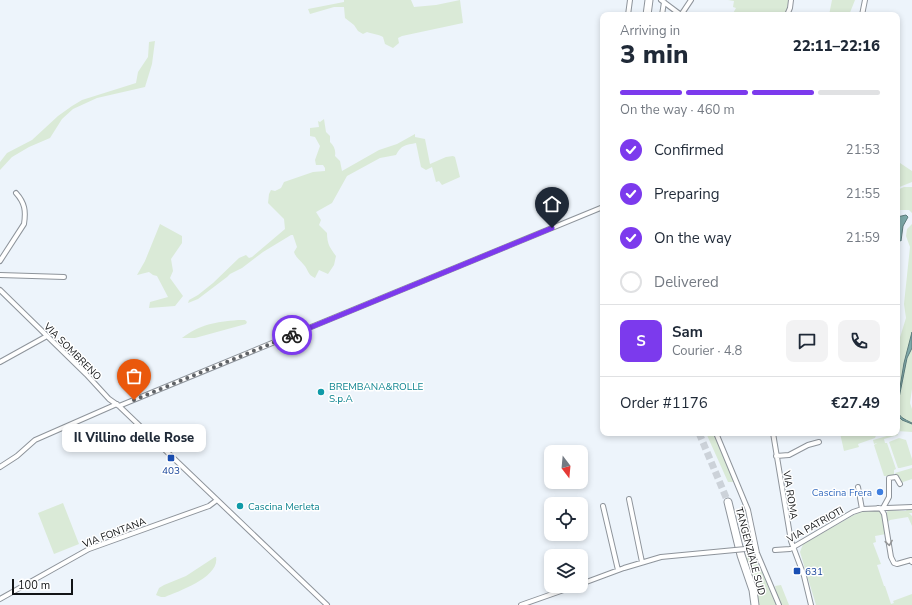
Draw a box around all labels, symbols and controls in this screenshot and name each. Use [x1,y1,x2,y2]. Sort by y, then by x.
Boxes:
text: Arriving in [620,22,680,40]
text: 22:11–22:16 [793,36,880,56]
text: 3 min [620,37,688,72]
text: On the way · 460 m [620,101,735,119]
icon: check [620,139,642,161]
text: Confirmed [654,140,724,160]
text: 21:53 [846,141,880,159]
icon: check [620,183,642,205]
text: Preparing [654,184,719,204]
text: 21:55 [846,185,880,203]
pin [535,187,569,228]
icon: home [541,193,563,215]
icon: check [620,227,642,249]
text: On the way [654,228,732,248]
text: 21:59 [846,229,880,247]
text: Delivered [654,272,719,292]
courier [272,315,312,355]
street label: VIA SOMBRENO [40,319,104,384]
button: chat [786,320,828,362]
button: phone [838,320,880,362]
text: Sam [672,322,703,342]
icon: bike [281,324,303,346]
text: S [636,331,646,351]
text: Courier · 4.8 [672,342,742,360]
pin [117,359,151,400]
icon: bag [123,365,145,387]
place label: BREMBANA&ROLLE S.p.A [329,380,424,406]
marker: BREMBANA&ROLLE S.p.A [316,387,326,397]
text: Order #1176 [620,393,708,413]
text: €27.49 [831,393,880,413]
callout: Il Villino delle Rose [62,424,206,452]
text: Il Villino delle Rose [74,429,194,447]
north arrow [544,445,588,489]
map controls [544,445,588,593]
marker: 403 [166,453,176,463]
place label: 403 [162,464,180,478]
street label: VIA ROMA [779,469,801,521]
place label: Cascina Frera [812,486,872,500]
marker: Cascina Frera [875,487,885,497]
button: locate [544,497,588,541]
place label: Cascina Merleta [248,500,320,514]
marker: Cascina Merleta [235,501,245,511]
street label: VIA PATRIOTI [784,504,846,547]
street label: TANGENZIALE SUD [732,506,769,597]
street label: VIA FONTANA [80,514,149,552]
one-way arrow [884,540,893,546]
button: layers [544,549,588,593]
place label: 631 [805,565,823,579]
marker: 631 [792,566,802,576]
scale bar [12,577,73,596]
text: 100 m [18,578,50,593]

